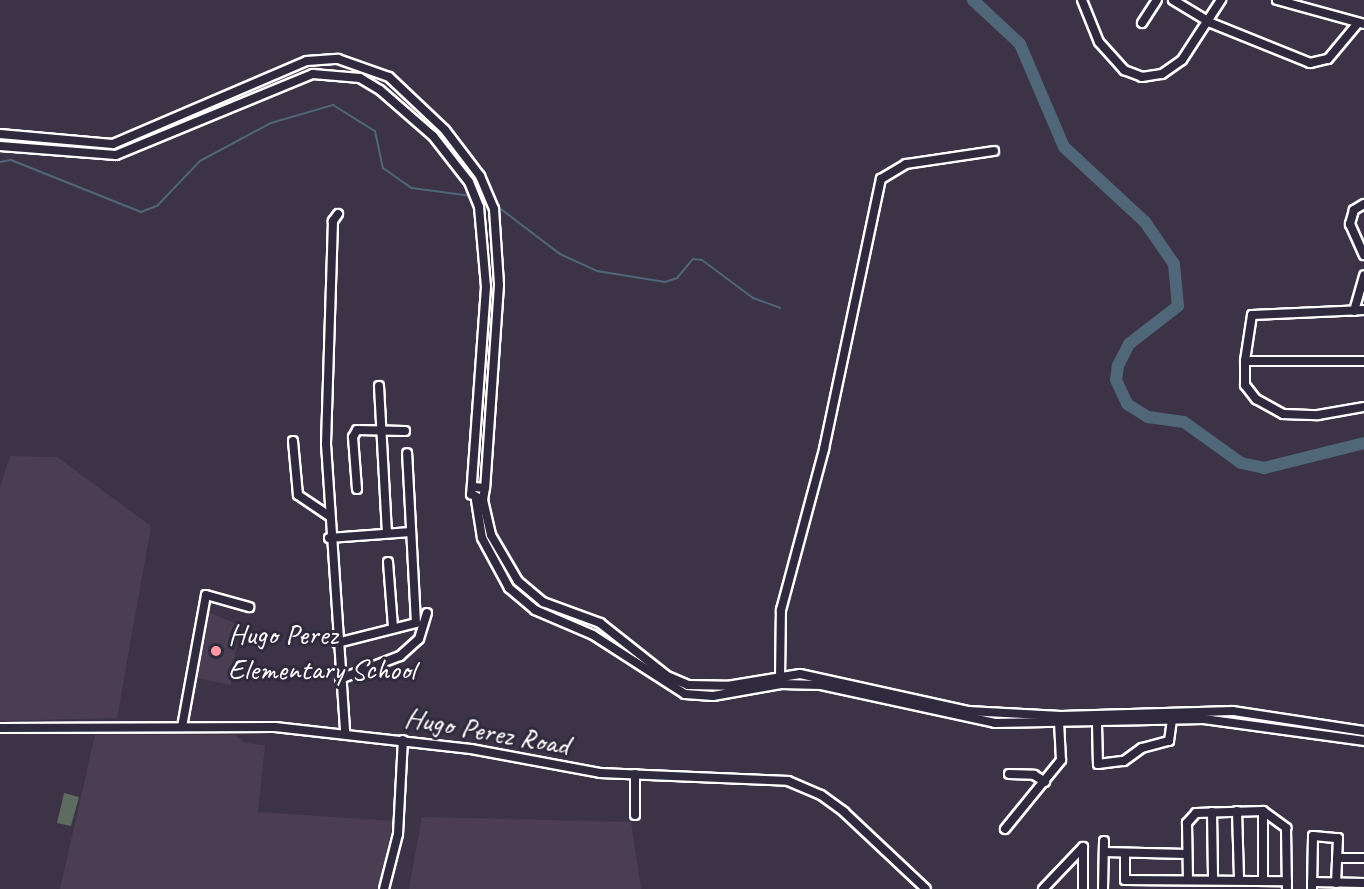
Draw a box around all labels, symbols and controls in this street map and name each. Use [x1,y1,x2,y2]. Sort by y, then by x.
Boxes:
place label: Hugo Perez Elementary School [228,616,415,686]
marker: Hugo Perez Elementary School [209,644,223,658]
street label: Hugo Perez Road [402,699,572,763]

